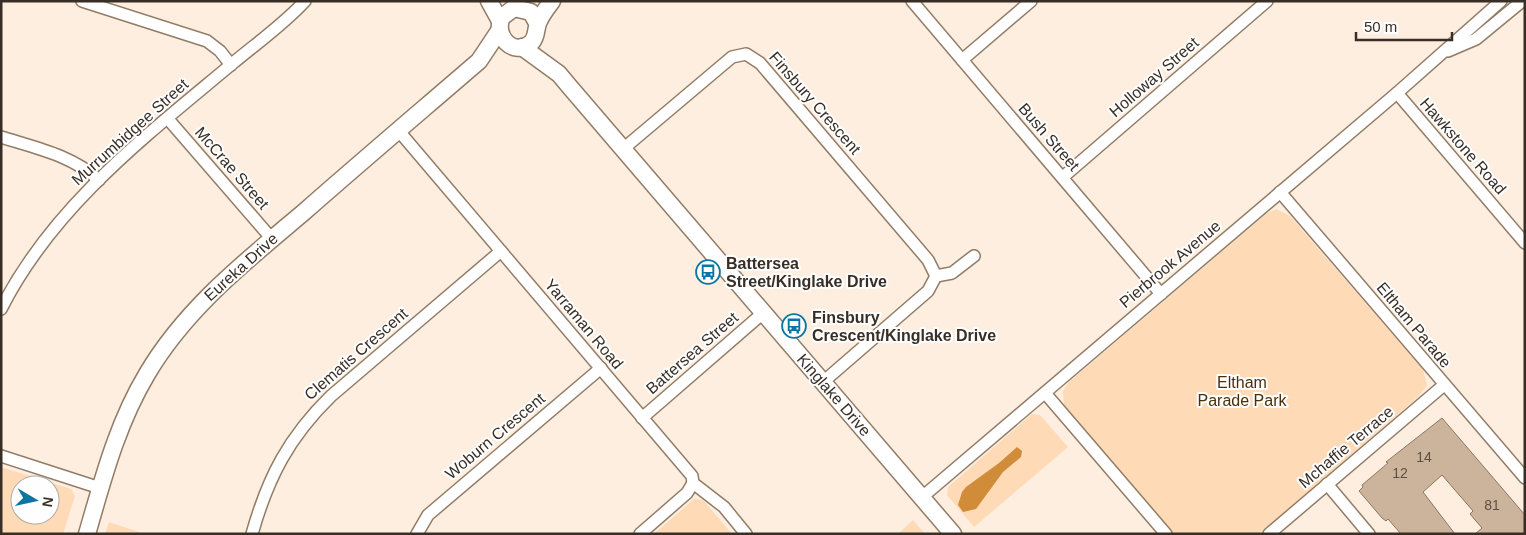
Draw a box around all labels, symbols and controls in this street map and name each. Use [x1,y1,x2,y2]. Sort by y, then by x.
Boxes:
scale bar [1356,10,1452,42]
text: 50 m [1364,18,1397,35]
street label: Holloway Street [1106,33,1202,120]
street label: Finsbury Crescent [766,48,864,158]
street label: Murrumbidgee Street [68,75,192,189]
street label: Hawkstone Road [1417,94,1509,198]
street label: Bush Street [1015,100,1083,175]
street label: McCrae Street [192,124,273,213]
street label: Pierbrook Avenue [1116,217,1224,311]
street label: Eureka Drive [201,230,281,304]
place label: Battersea Street/Kinglake Drive [726,255,887,290]
bus stop icon: Battersea Street/Kinglake Drive [695,259,721,285]
street label: Yarraman Road [542,276,626,372]
street label: Eltham Parade [1373,279,1455,371]
street label: Clematis Crescent [301,304,411,403]
street label: Battersea Street [643,308,742,397]
place label: Finsbury Crescent/Kinglake Drive [812,309,996,344]
bus stop icon: Finsbury Crescent/Kinglake Drive [781,313,807,339]
street label: Kinglake Drive [794,350,874,440]
park label: Eltham Parade Park [1198,374,1287,409]
street label: Woburn Crescent [442,389,548,482]
street label: Mchaffie Terrace [1295,403,1397,491]
house number: 14 [1416,449,1432,465]
house number: 12 [1392,465,1408,481]
north arrow [10,475,60,525]
text: N [39,496,57,508]
house number: 81 [1484,497,1500,513]

